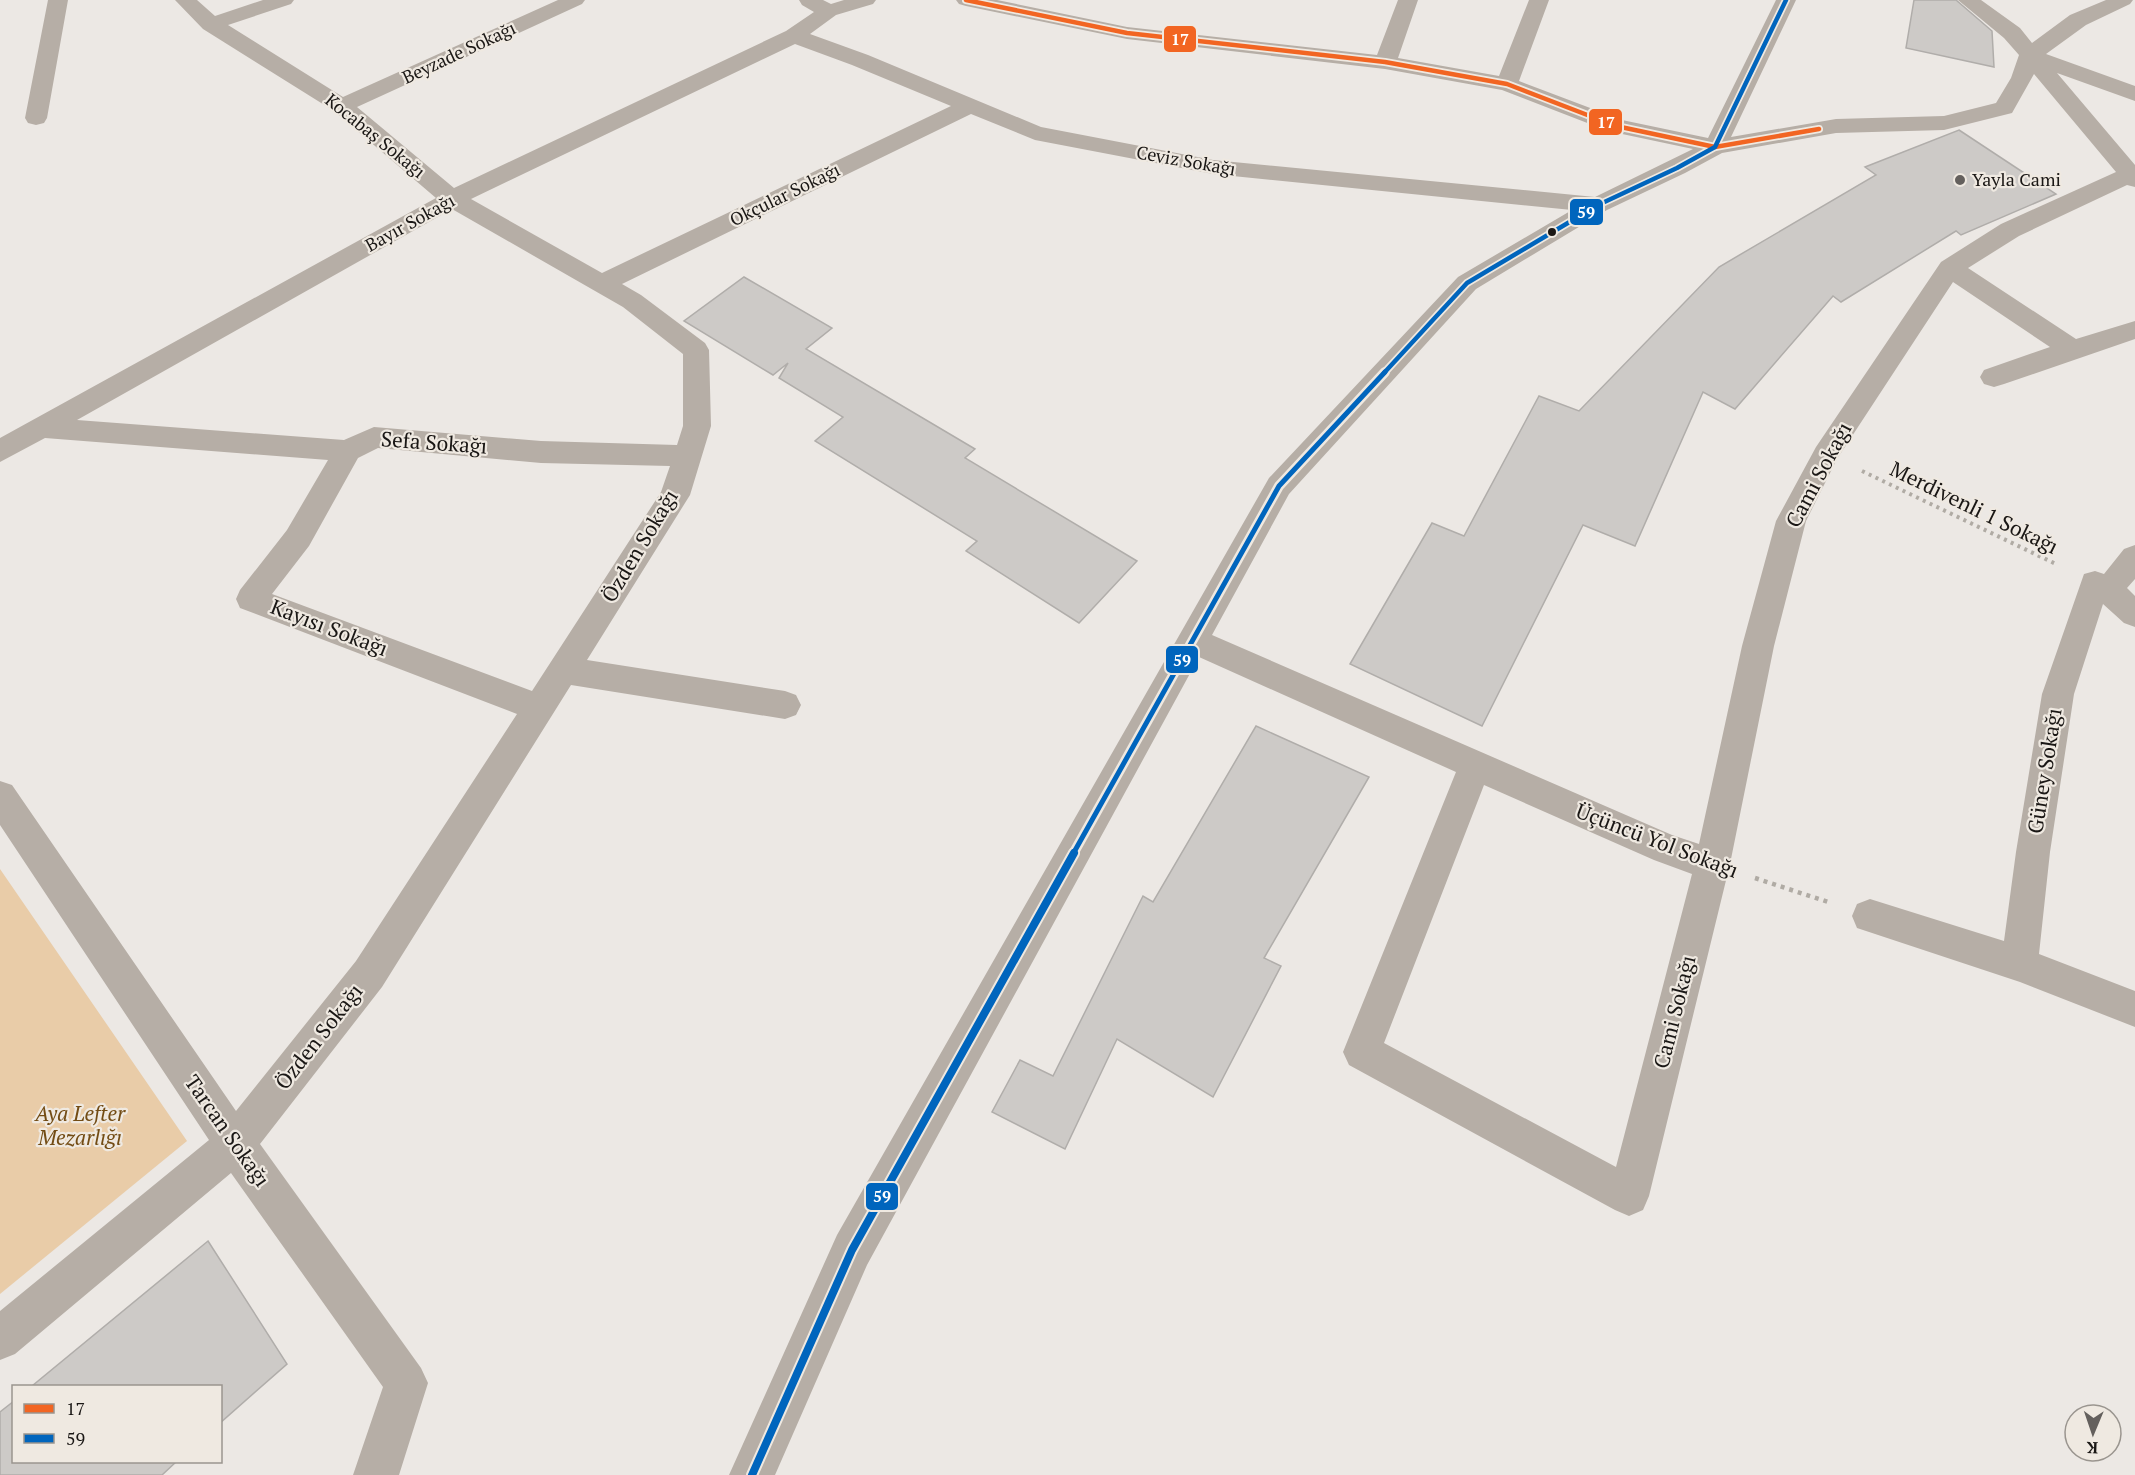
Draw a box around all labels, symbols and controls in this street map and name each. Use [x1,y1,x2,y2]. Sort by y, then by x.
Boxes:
street label: Beyzade Sokağı [398,15,519,89]
line badge: 17 [1163,25,1197,53]
text: 17 [1171,28,1189,50]
street label: Kocabaş Sokağı [320,87,431,183]
line badge: 17 [1588,108,1623,136]
text: 17 [1597,111,1615,133]
street label: Ceviz Sokağı [1135,139,1238,181]
street label: Okçular Sokağı [725,157,844,231]
place label: Yayla Cami [1972,167,2061,191]
marker: Yayla Cami [1953,173,1967,187]
street label: Bayır Sokağı [360,188,459,257]
line badge: 59 [1569,198,1604,226]
text: 59 [1577,201,1595,223]
unlabelled marker [1546,226,1558,238]
street label: Cami Sokağı [1779,417,1858,532]
street label: Sefa Sokağı [380,424,488,460]
street label: Merdivenli 1 Sokağı [1886,454,2063,560]
street label: Özden Sokağı [594,484,684,607]
street label: Kayısı Sokağı [267,592,392,662]
line badge: 59 [1165,645,1199,674]
text: 59 [1173,649,1191,671]
street label: Güney Sokağı [2020,706,2068,836]
street label: Üçüncü Yol Sokağı [1572,796,1743,884]
street label: Cami Sokağı [1646,952,1702,1071]
street label: Özden Sokağı [268,978,368,1095]
street label: Tarcan Sokağı [179,1069,277,1192]
park label: Aya Lefter Mezarlığı [33,1099,126,1151]
line badge: 59 [865,1182,899,1211]
text: 59 [873,1185,891,1207]
legend [12,1385,222,1463]
text: 17 [66,1396,85,1420]
north arrow [2063,1403,2123,1463]
text: 59 [66,1426,85,1450]
text: K [2086,1437,2099,1459]

